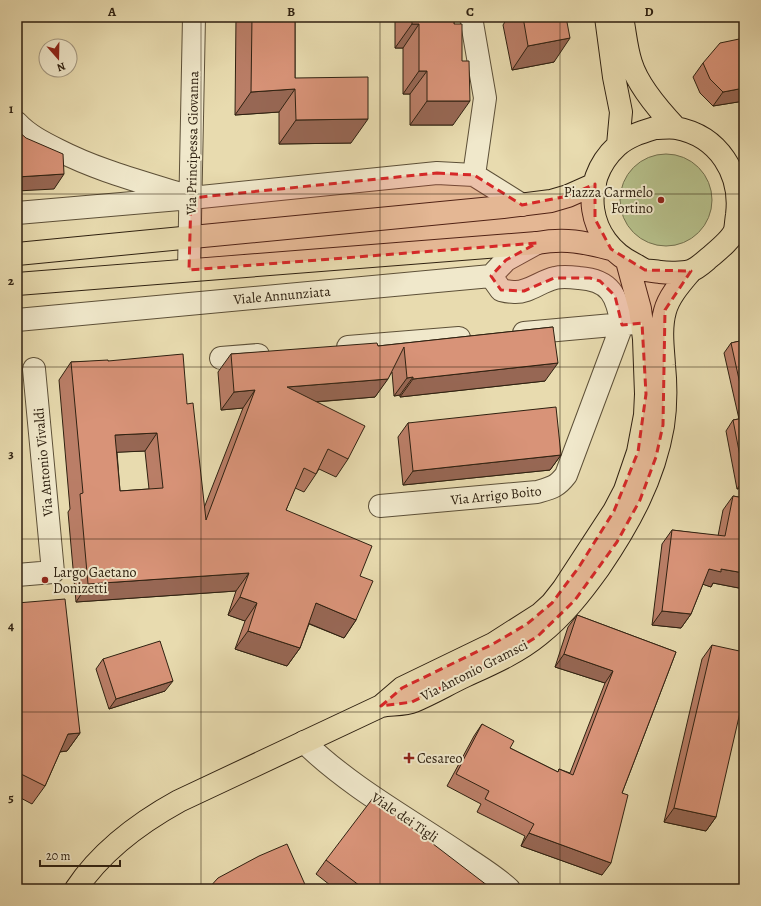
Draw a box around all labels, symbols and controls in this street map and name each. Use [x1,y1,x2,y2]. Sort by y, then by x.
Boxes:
text: A [107,3,117,20]
text: B [287,3,295,20]
text: C [466,3,474,20]
text: D [644,3,654,20]
north arrow [38,38,78,78]
text: N [55,59,68,75]
street label: Via Principessa Giovanna [182,70,203,216]
text: 1 [9,100,14,117]
place label: Piazza Carmelo Fortino [564,183,653,218]
marker: Piazza Carmelo Fortino [656,195,666,205]
text: 2 [8,272,15,289]
street label: Viale Annunziata [232,282,332,309]
street label: Via Antonio Vivaldi [29,407,58,518]
text: 3 [8,445,14,462]
street label: Via Arrigo Boito [449,481,542,510]
place label: Largo Gaetano Donizetti [53,563,137,598]
marker: Largo Gaetano Donizetti [40,575,50,585]
text: 4 [8,617,14,634]
street label: Via Antonio Gramsci [417,635,531,706]
place label: Cesareo [417,749,462,768]
marker: Cesareo [404,753,414,763]
street label: Viale dei Tigli [367,787,442,847]
text: 5 [8,789,14,806]
scale bar [40,842,120,868]
text: 20 m [46,848,70,864]

